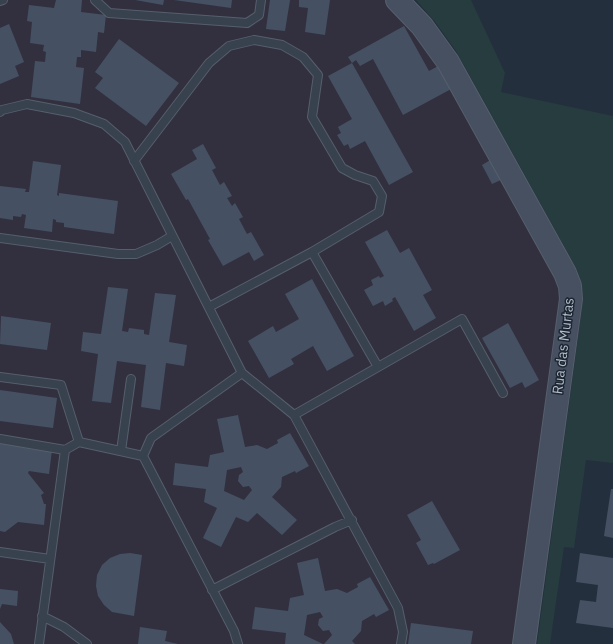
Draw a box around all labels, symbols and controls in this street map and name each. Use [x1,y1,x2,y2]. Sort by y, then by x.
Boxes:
street label: Rua das Murtas [548,297,578,395]

